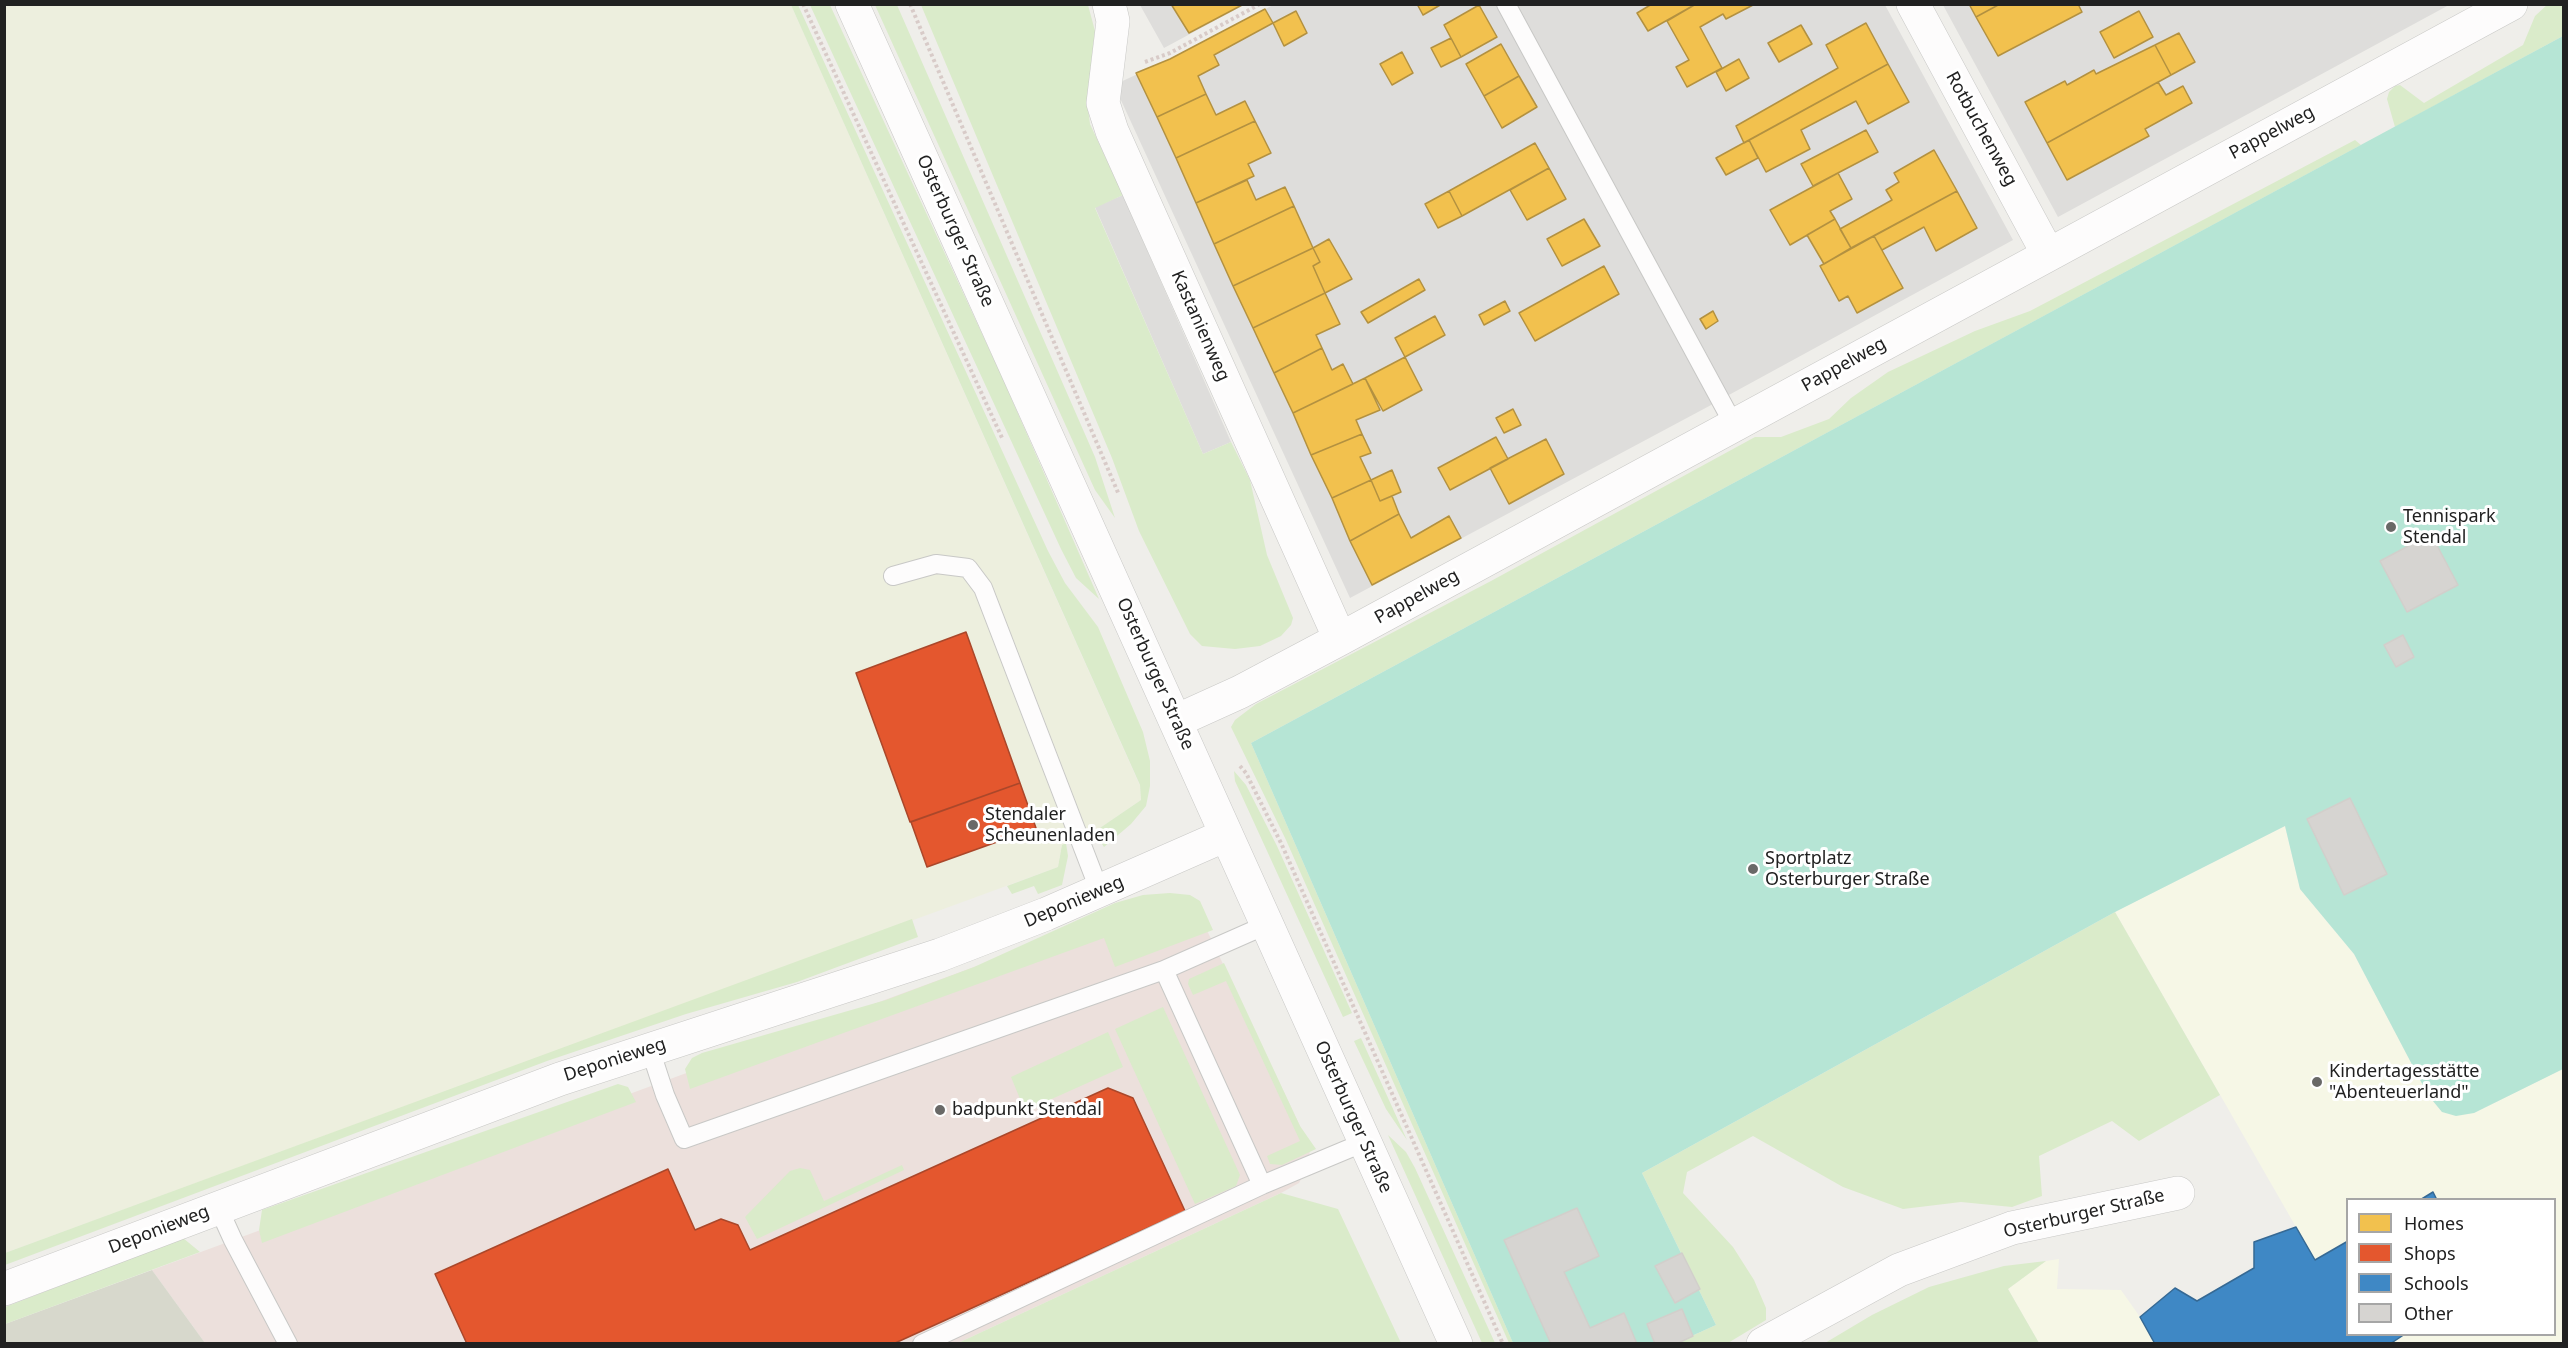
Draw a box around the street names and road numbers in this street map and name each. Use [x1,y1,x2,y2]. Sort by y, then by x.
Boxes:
street label: Rotbuchenweg [1941,68,2021,190]
street label: Pappelweg [2226,102,2318,164]
street label: Osterburger Straße [912,151,998,311]
street label: Kastanienweg [1166,267,1234,385]
street label: Pappelweg [1798,333,1890,397]
street label: Pappelweg [1371,565,1463,629]
street label: Osterburger Straße [1112,594,1198,754]
street label: Deponieweg [1021,871,1127,933]
street label: Deponieweg [561,1033,669,1087]
street label: Osterburger Straße [1310,1037,1396,1197]
street label: Osterburger Straße [2001,1185,2167,1243]
street label: Deponieweg [106,1201,212,1259]

